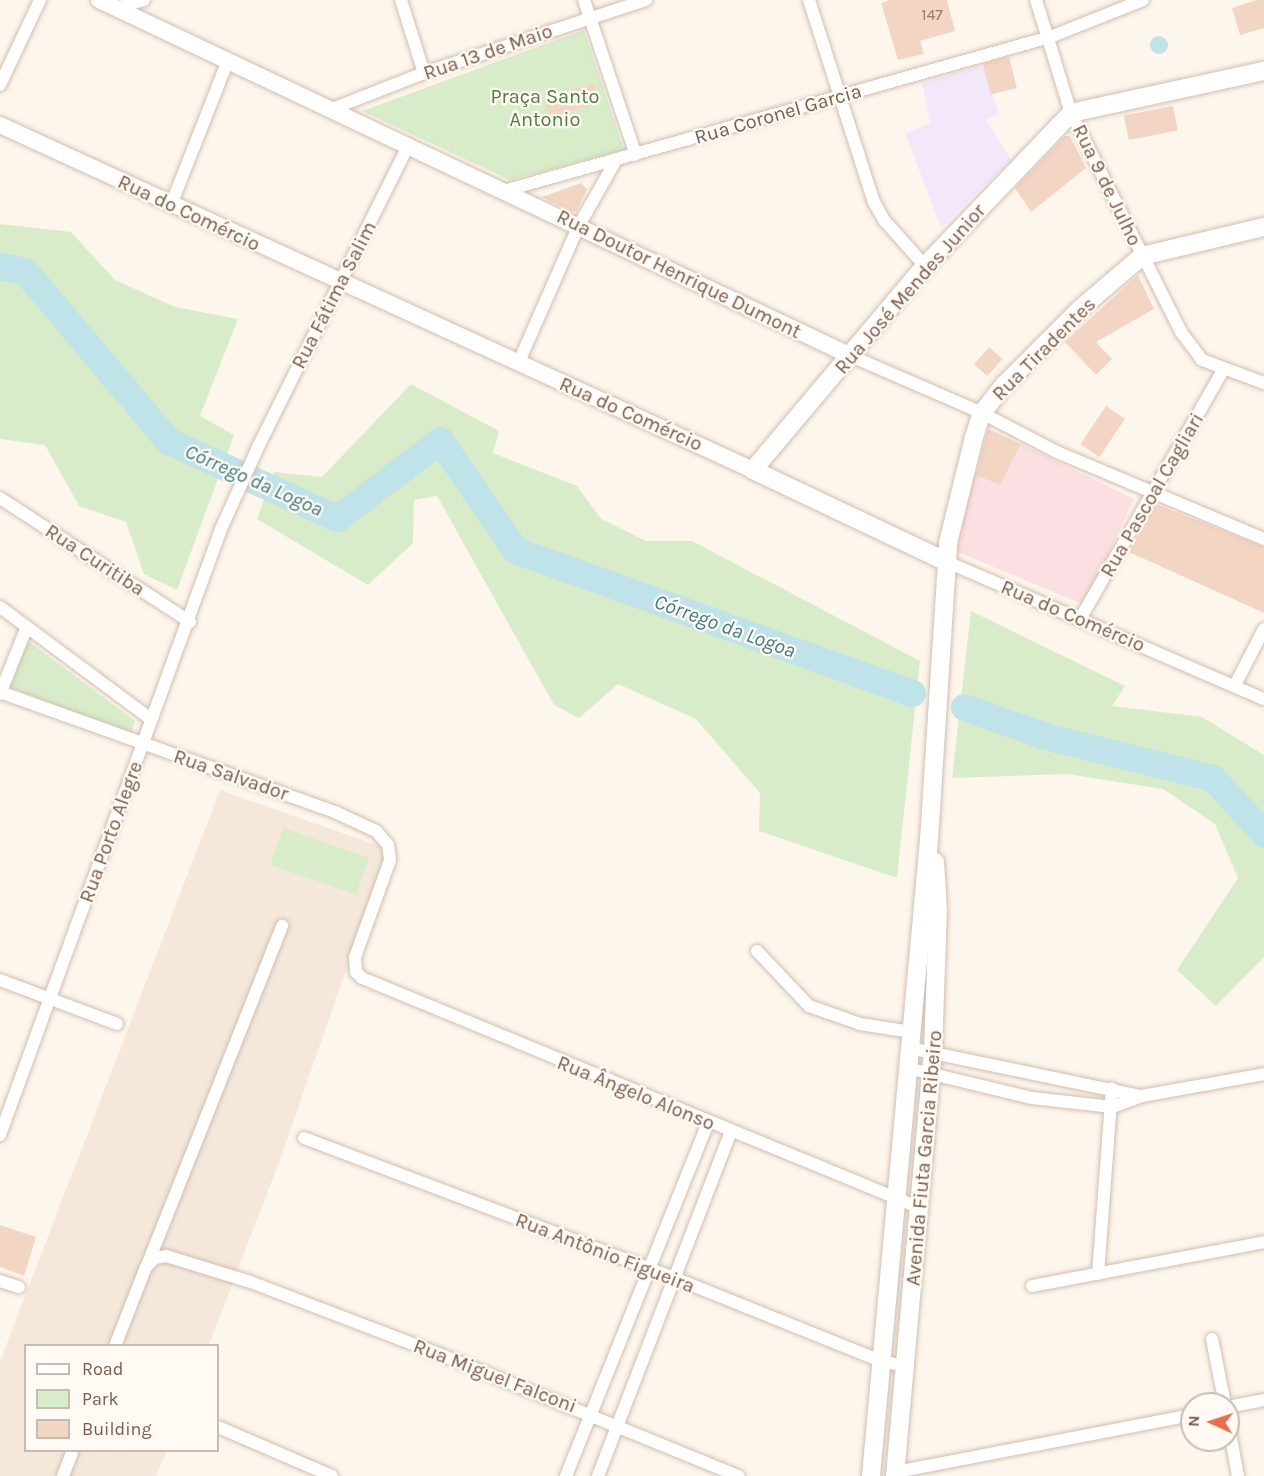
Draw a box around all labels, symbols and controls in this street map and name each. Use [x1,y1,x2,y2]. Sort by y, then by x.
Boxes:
house number: 147 [921,5,943,25]
street label: Rua 13 de Maio [420,19,556,85]
street label: Rua Coronel Garcia [692,79,864,149]
park label: Praça Santo Antonio [490,85,600,132]
street label: Rua 9 de Julho [1067,120,1147,250]
street label: Rua do Comércio [114,170,264,256]
street label: Rua José Mendes Junior [830,199,990,379]
street label: Rua Doutor Henrique Dumont [553,204,805,344]
street label: Rua Fátima Salim [286,217,382,373]
street label: Rua Tiradentes [987,292,1101,406]
street label: Rua do Comércio [556,372,706,456]
street label: Rua Pascoal Cagliari [1095,409,1209,581]
water label: Córrego da Logoa [181,438,327,522]
street label: Rua Curitiba [41,519,149,601]
street label: Rua do Comércio [997,575,1149,657]
water label: Córrego da Logoa [651,589,799,663]
street label: Rua Salvador [170,744,292,806]
street label: Rua Porto Alegre [74,758,148,906]
street label: Avenida Fiuta Garcia Ribeiro [901,1029,947,1287]
street label: Rua Ângelo Alonso [554,1050,718,1136]
street label: Rua Antônio Figueira [512,1208,698,1298]
street label: Rua Miguel Falconi [410,1334,580,1418]
legend [24,1344,219,1452]
text: Road [82,1358,123,1380]
text: Park [82,1388,119,1410]
north arrow [1180,1392,1240,1452]
text: N [1184,1415,1203,1427]
text: Building [82,1418,152,1440]

